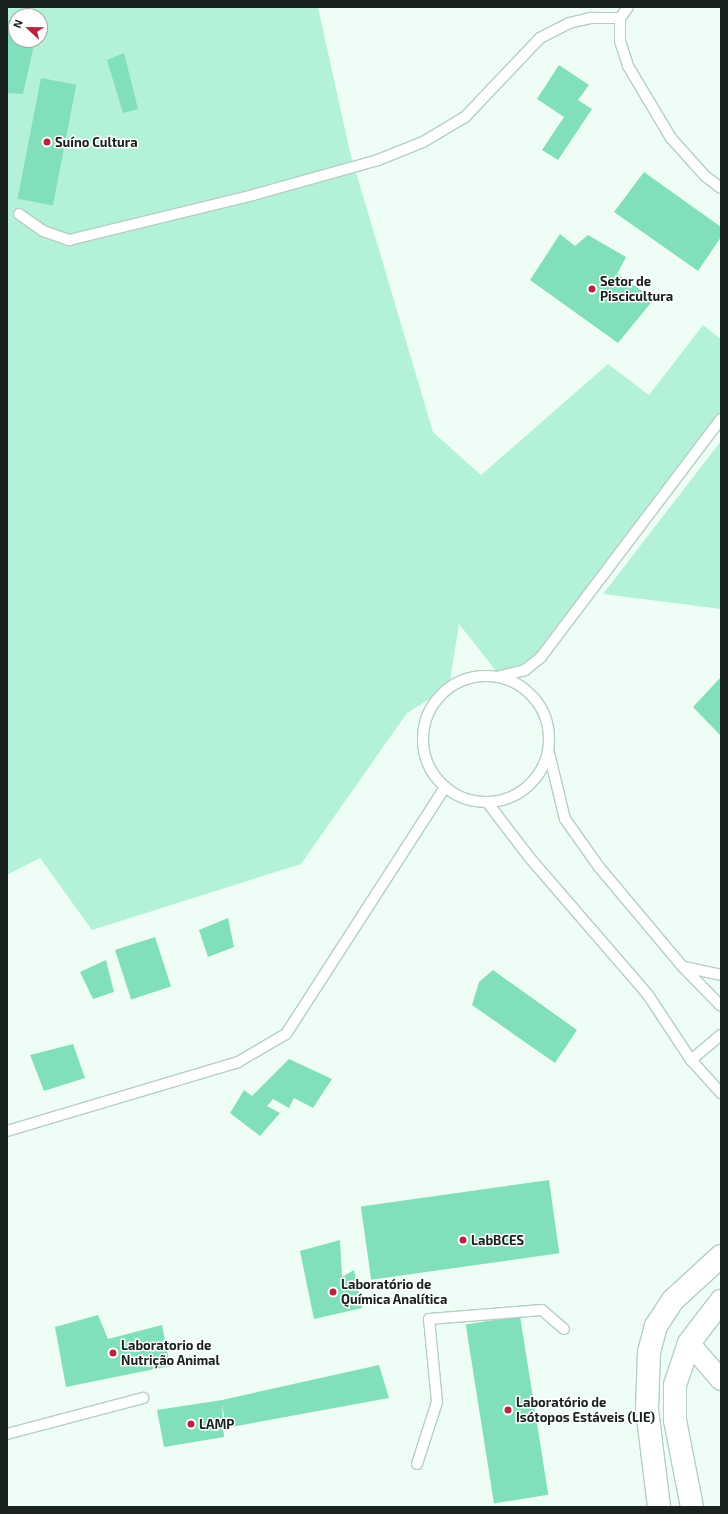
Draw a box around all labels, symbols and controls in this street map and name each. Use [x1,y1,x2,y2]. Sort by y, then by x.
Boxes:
north arrow [8,8,48,48]
text: N [10,18,25,30]
place label: Suíno Cultura [55,134,138,150]
marker: Suíno Cultura [42,137,52,147]
place label: Setor de Piscicultura [600,274,673,305]
marker: Setor de Piscicultura [587,284,597,294]
place label: LabBCES [471,1232,524,1248]
marker: LabBCES [458,1235,468,1245]
place label: Laboratório de Química Analítica [341,1277,448,1308]
marker: Laboratório de Química Analítica [328,1287,338,1297]
place label: Laboratorio de Nutrição Animal [121,1338,220,1369]
marker: Laboratorio de Nutrição Animal [108,1348,118,1358]
place label: Laboratório de Isótopos Estáveis (LIE) [516,1395,655,1426]
marker: Laboratório de Isótopos Estáveis (LIE) [503,1405,513,1415]
place label: LAMP [199,1416,234,1432]
marker: LAMP [186,1419,196,1429]

